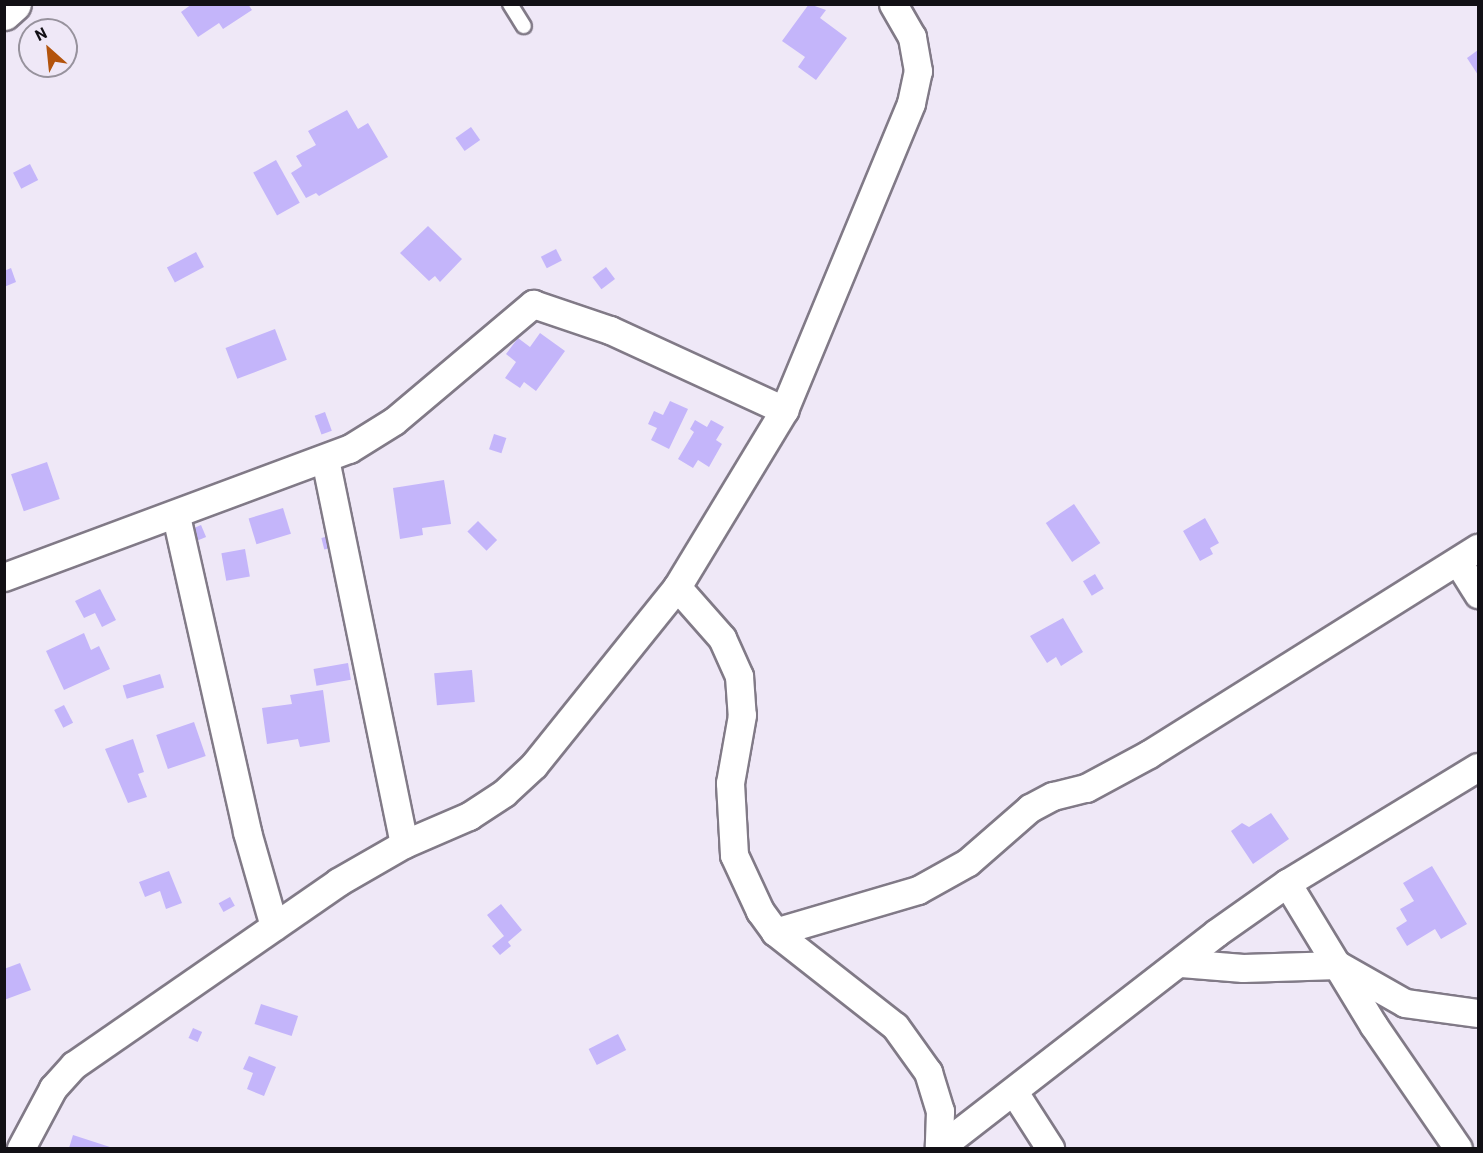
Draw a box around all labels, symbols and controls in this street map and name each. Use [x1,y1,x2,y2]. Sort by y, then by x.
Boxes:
north arrow [18,18,78,78]
text: N [31,22,50,44]

